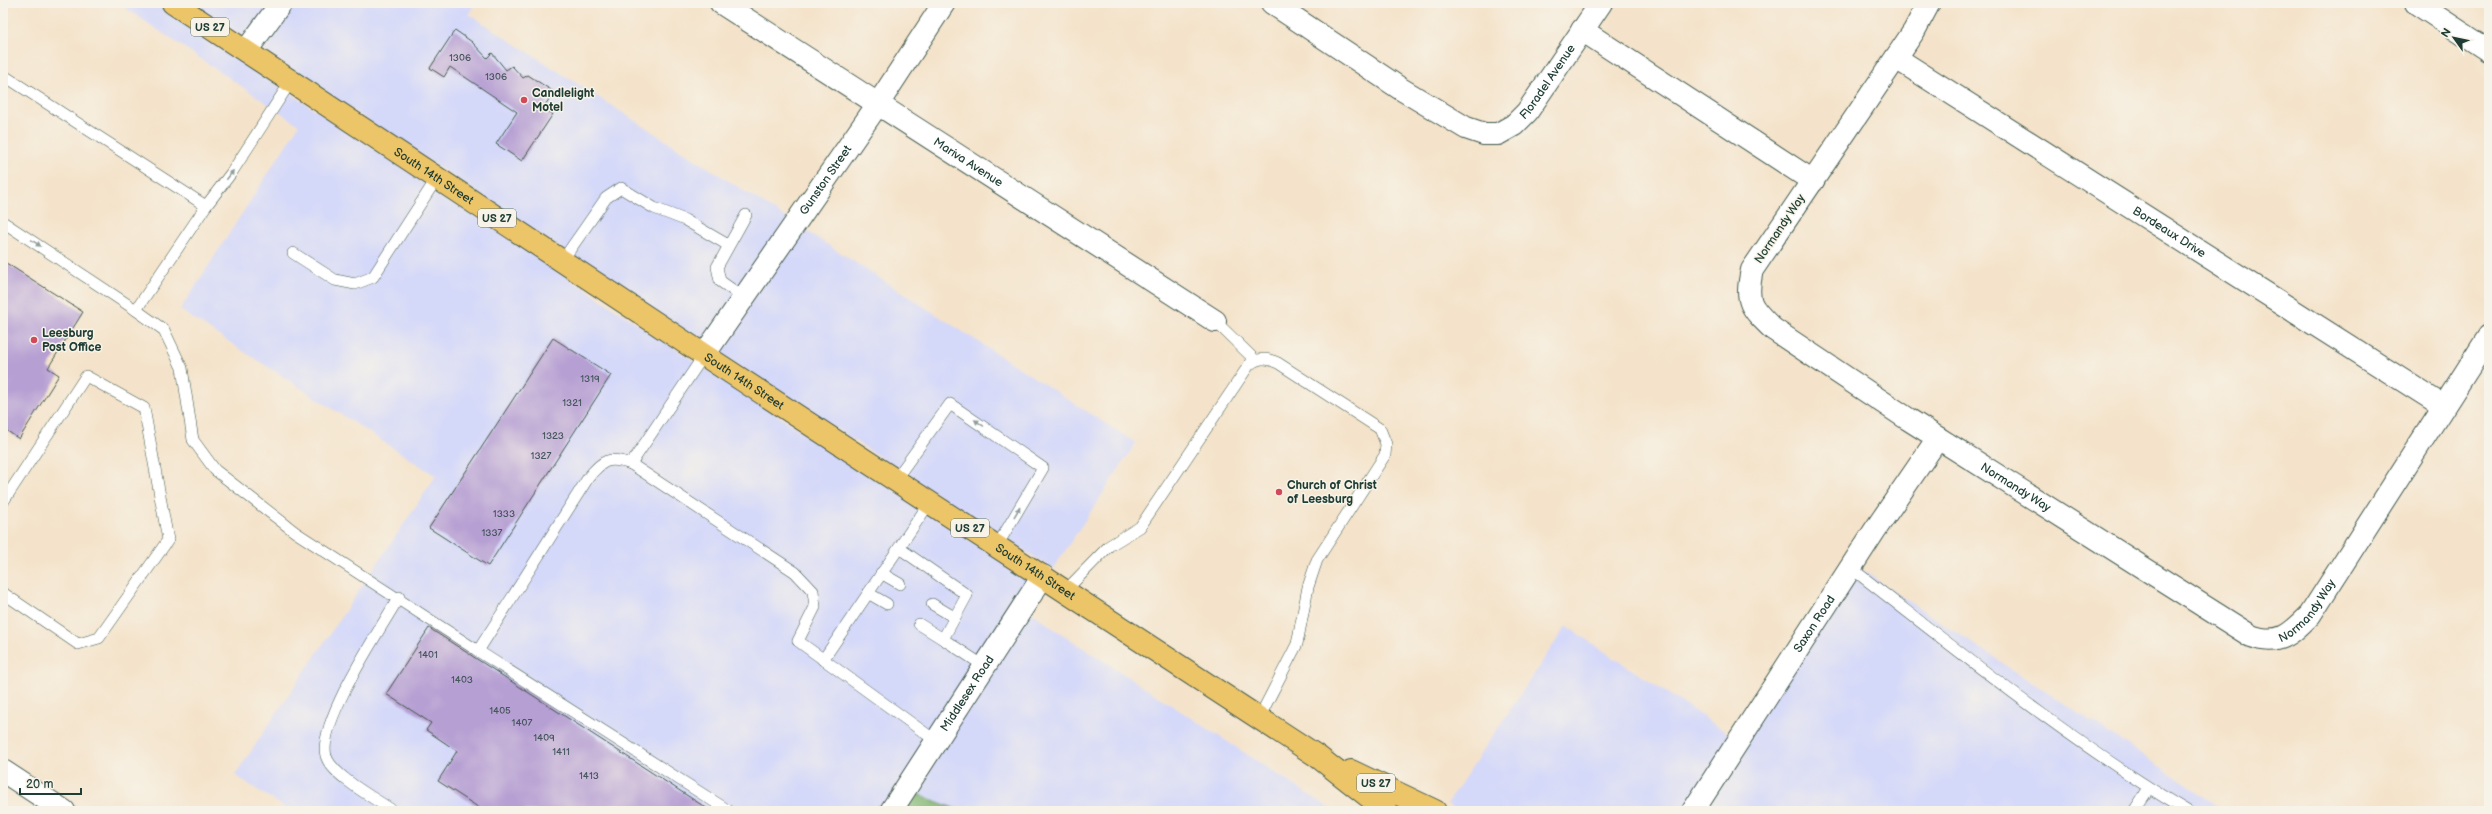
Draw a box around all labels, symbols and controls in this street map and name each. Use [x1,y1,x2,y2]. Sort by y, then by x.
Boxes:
road number: US 27 [191,18,229,36]
north arrow [2434,18,2474,58]
text: N [2438,26,2454,40]
street label: Floradel Avenue [1516,41,1578,123]
house number: 1306 [449,52,471,64]
house number: 1306 [485,71,507,83]
place label: Candlelight Motel [532,86,594,115]
marker: Candlelight Motel [519,95,529,105]
street label: Mariva Avenue [931,134,1006,190]
street label: Gunston Street [796,142,855,218]
street label: South 14th Street [391,144,477,208]
one-way arrow [226,170,234,181]
street label: Normandy Way [1751,191,1809,267]
street label: Bordeaux Drive [2130,203,2209,261]
road number: US 27 [478,209,516,227]
one-way arrow [30,239,41,247]
place label: Leesburg Post Office [42,326,101,355]
marker: Leesburg Post Office [29,335,39,345]
street label: South 14th Street [701,350,787,413]
house number: 1319 [580,373,600,385]
house number: 1321 [562,397,582,409]
one-way arrow [973,420,984,427]
house number: 1323 [542,430,564,442]
house number: 1327 [531,450,551,462]
street label: Normandy Way [1978,459,2054,515]
place label: Church of Christ of Leesburg [1287,478,1377,507]
marker: Church of Christ of Leesburg [1274,487,1284,497]
one-way arrow [1013,506,1020,518]
house number: 1333 [493,508,515,520]
road number: US 27 [951,519,989,537]
house number: 1337 [481,527,503,539]
street label: South 14th Street [992,540,1078,604]
street label: Normandy Way [2276,576,2339,646]
street label: Saxon Road [1790,592,1838,655]
house number: 1401 [418,649,438,661]
street label: Middlesex Road [937,653,997,734]
house number: 1403 [451,674,473,686]
house number: 1405 [489,705,511,717]
house number: 1407 [512,717,532,729]
house number: 1409 [533,732,555,744]
house number: 1411 [552,746,570,758]
scale bar [20,770,81,796]
house number: 1413 [579,770,599,782]
road number: US 27 [1357,774,1395,792]
text: 20 m [26,777,53,792]

